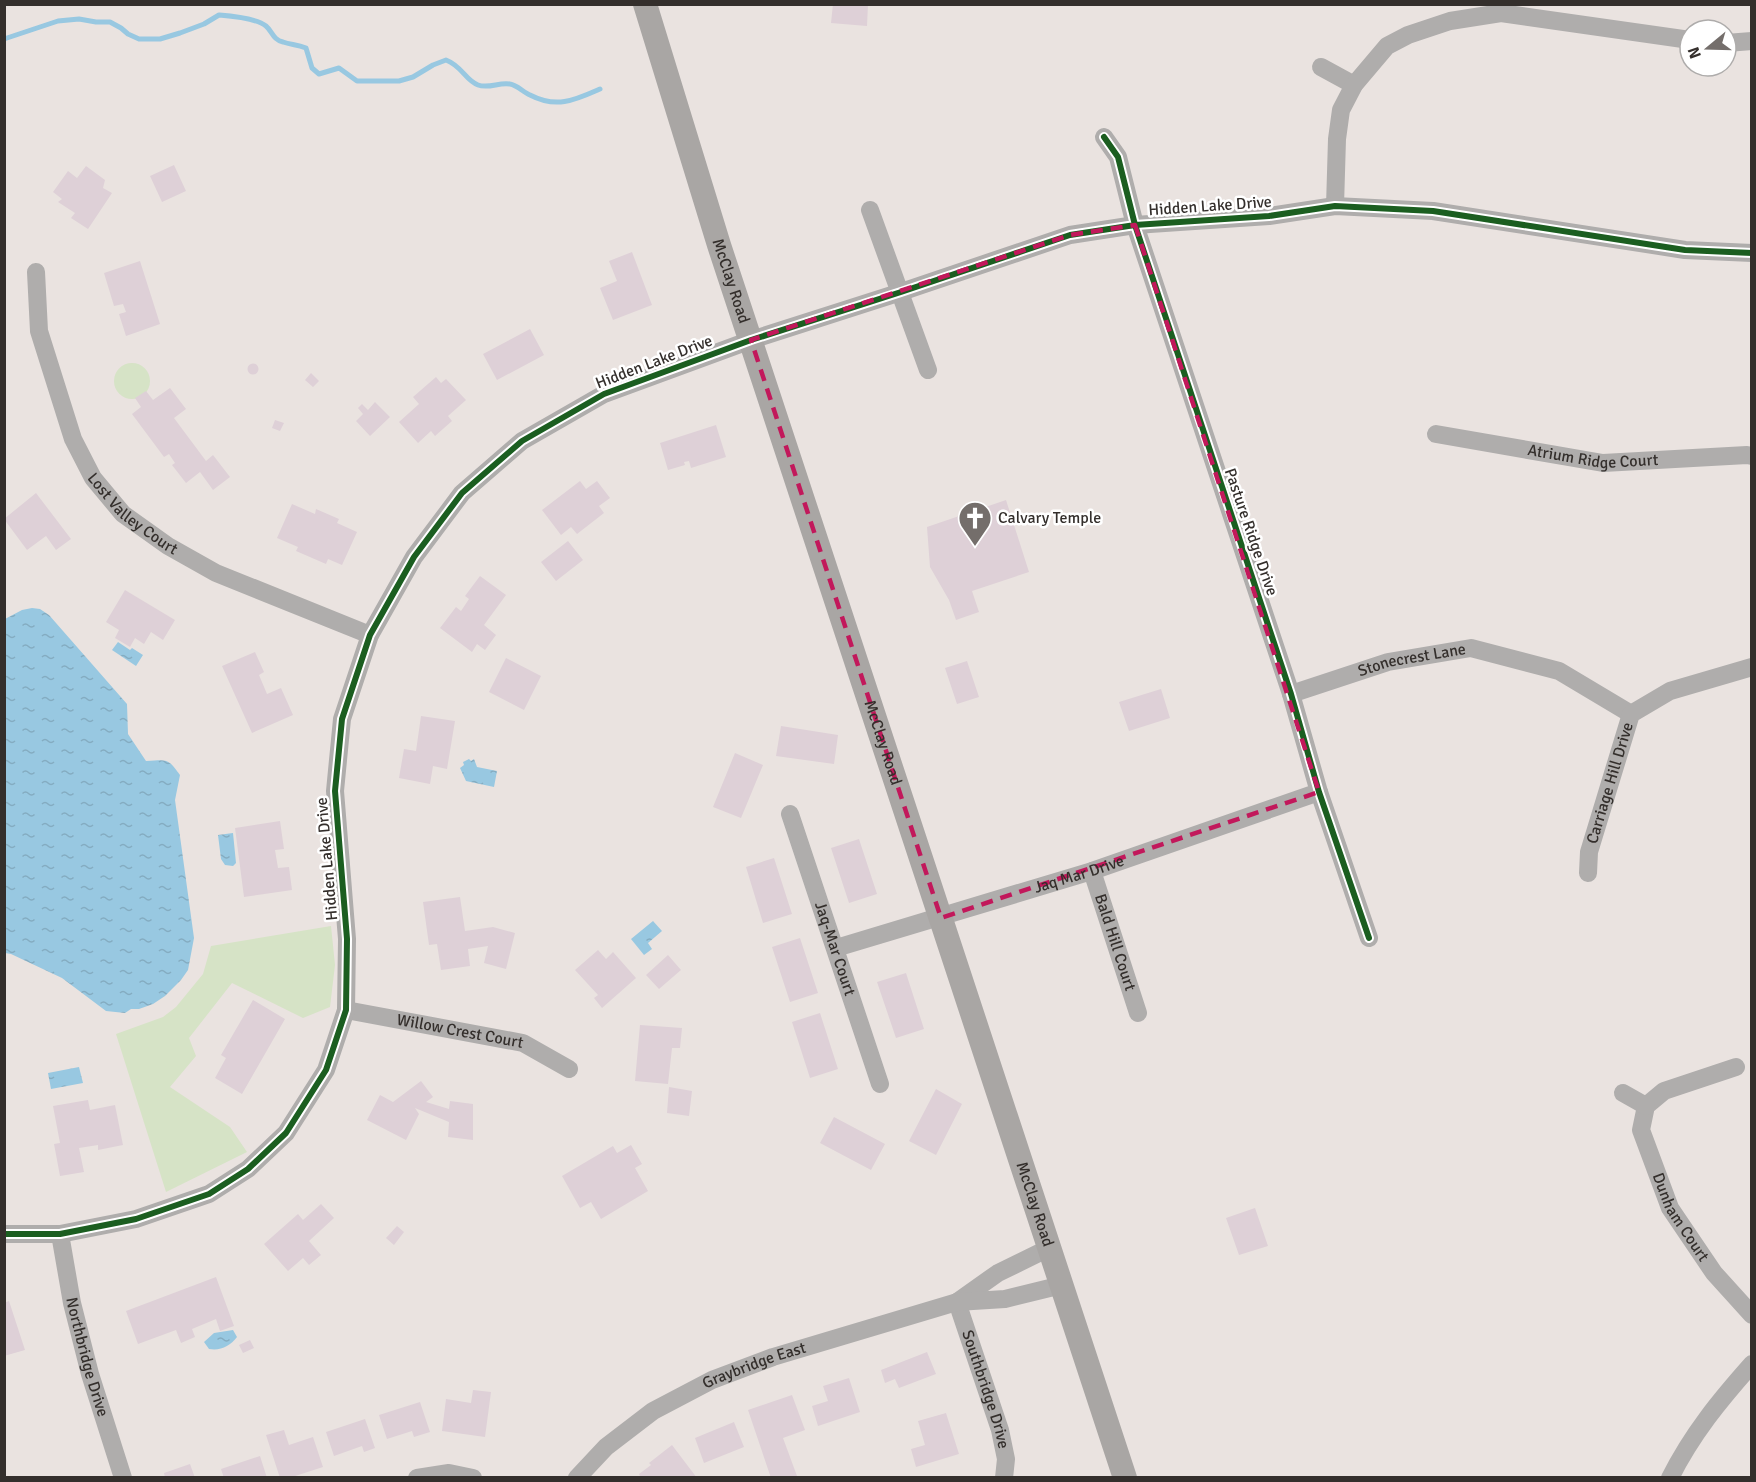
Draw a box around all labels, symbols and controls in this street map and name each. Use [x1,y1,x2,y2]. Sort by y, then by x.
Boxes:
north arrow [1678,18,1738,78]
text: N [1683,44,1706,61]
street label: Hidden Lake Drive [1148,192,1272,220]
street label: McClay Road [708,236,754,326]
street label: Hidden Lake Drive [593,331,715,393]
street label: Atrium Ridge Court [1526,440,1659,473]
street label: Pasture Ridge Drive [1220,466,1282,598]
street label: Lost Valley Court [83,469,182,560]
church icon: Calvary Temple [957,500,993,547]
place label: Calvary Temple [998,508,1101,528]
street label: Stonecrest Lane [1355,639,1467,681]
street label: McClay Road [860,698,906,788]
street label: Carriage Hill Drive [1582,720,1638,846]
street label: Hidden Lake Drive [312,797,342,921]
street label: Jaq Mar Drive [1032,851,1127,898]
street label: Bald Hill Court [1090,891,1140,994]
street label: Jaq-Mar Court [810,899,860,999]
street label: Willow Crest Court [395,1010,525,1053]
street label: McClay Road [1012,1159,1058,1249]
street label: Dunham Court [1648,1170,1714,1266]
street label: Northbridge Drive [61,1296,113,1419]
street label: Southbridge Drive [957,1327,1014,1450]
street label: Graybridge East [699,1338,809,1393]

